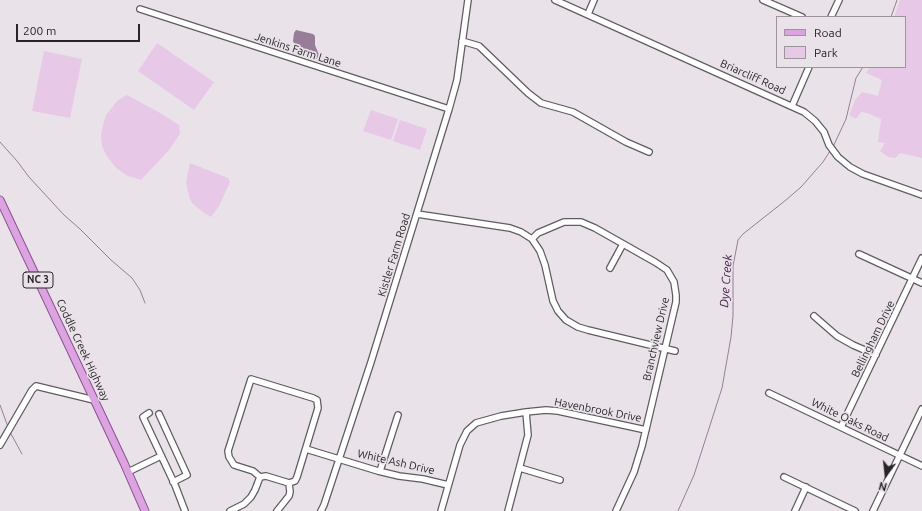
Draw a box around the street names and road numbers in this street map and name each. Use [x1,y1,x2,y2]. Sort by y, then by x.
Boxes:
street label: Jenkins Farm Lane [253,30,343,70]
street label: Briarcliff Road [718,57,788,97]
street label: Kistler Farm Road [375,212,413,298]
road number: NC 3 [23,272,53,288]
street label: Branchview Drive [640,296,672,382]
street label: Coddle Creek Highway [54,297,112,403]
street label: Bellingham Drive [849,298,897,380]
street label: Havenbrook Drive [553,395,643,425]
street label: White Oaks Road [809,396,891,444]
street label: White Ash Drive [356,447,436,477]

